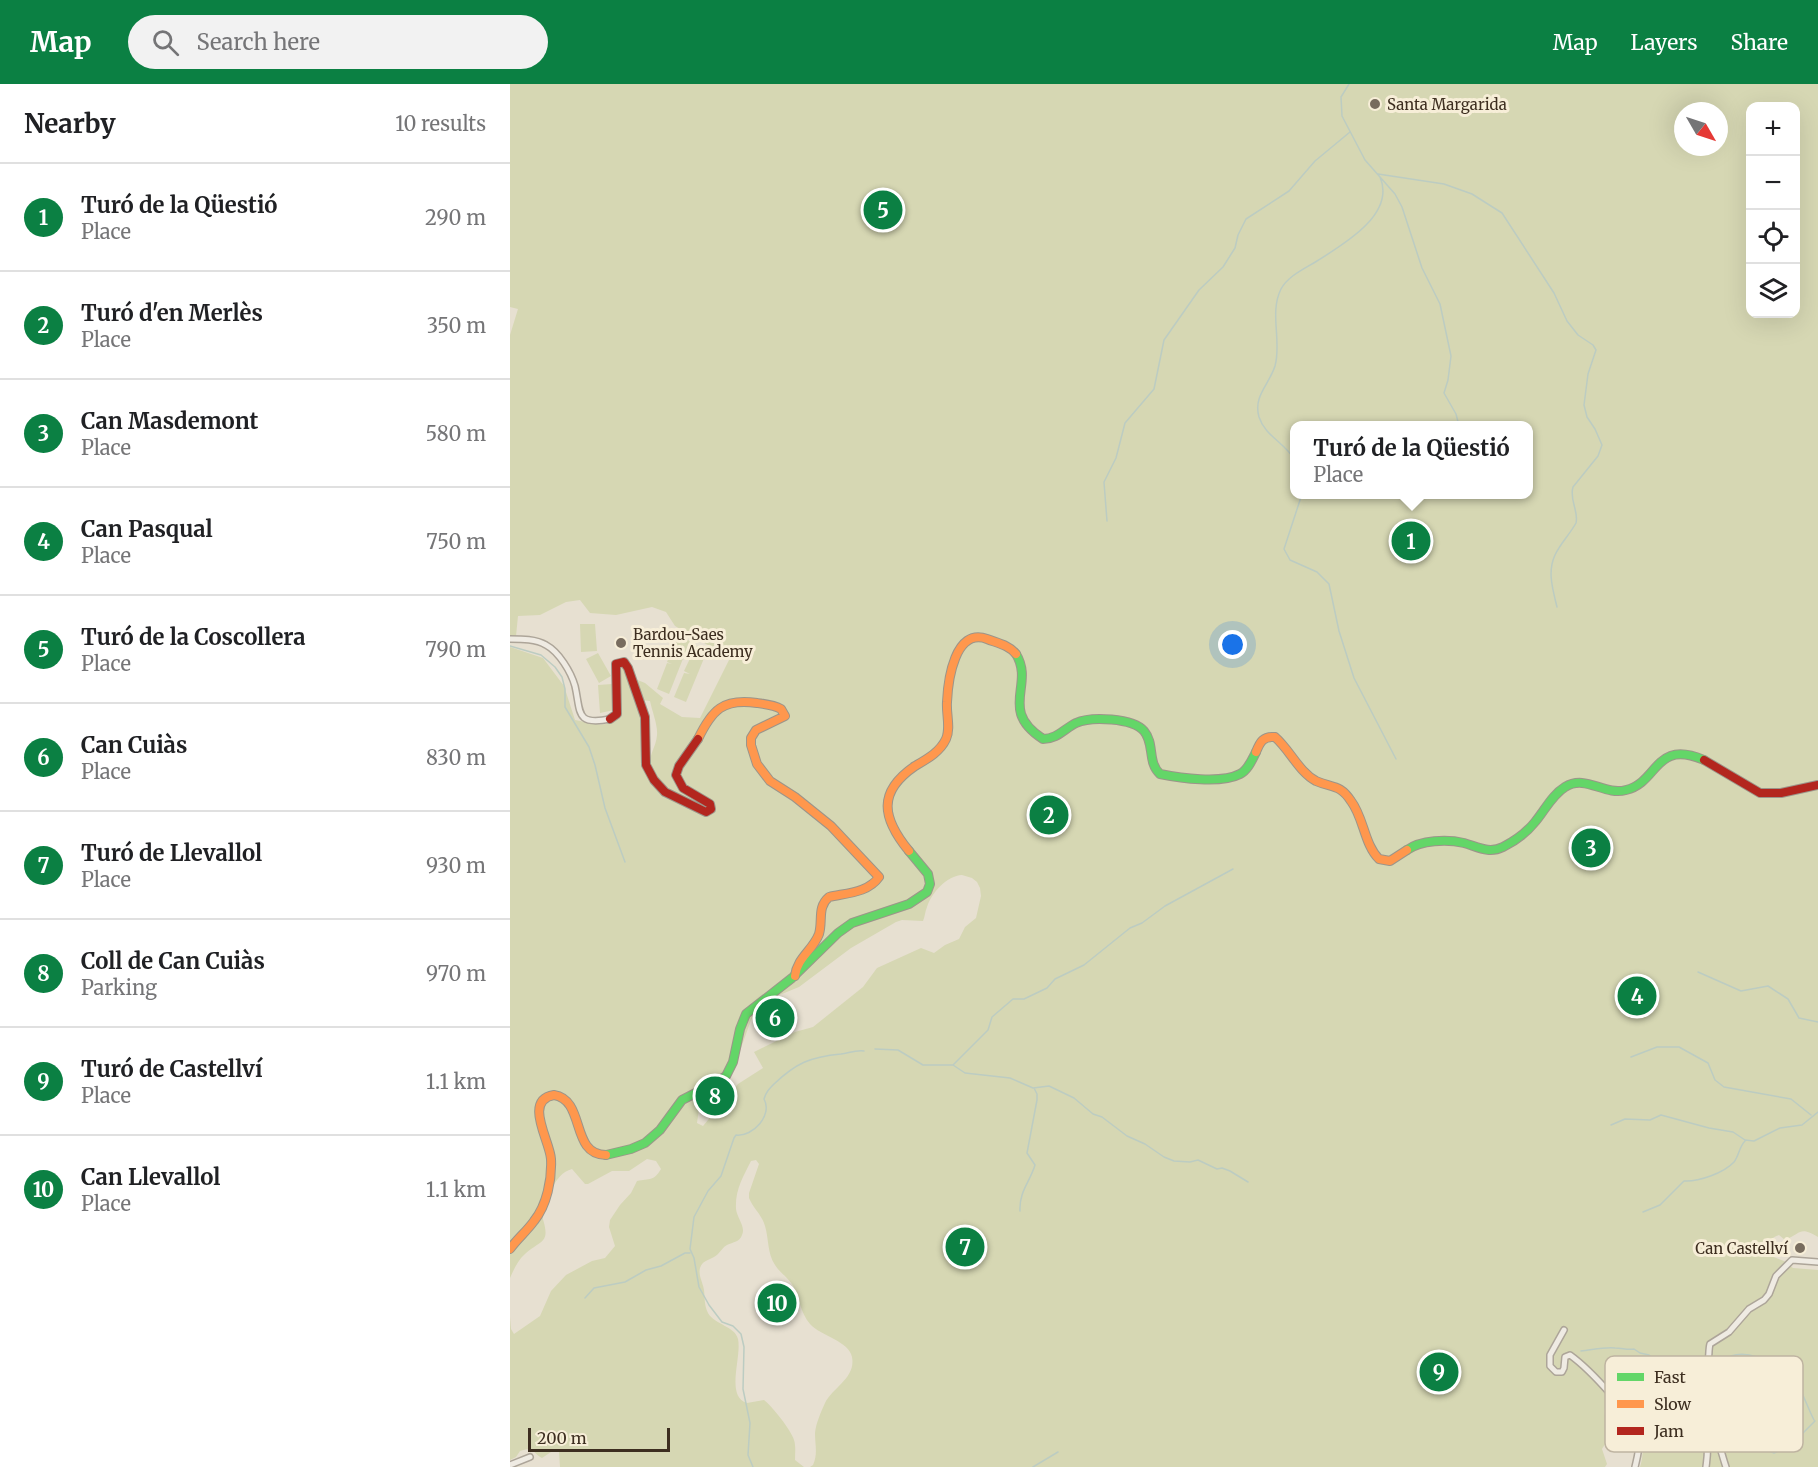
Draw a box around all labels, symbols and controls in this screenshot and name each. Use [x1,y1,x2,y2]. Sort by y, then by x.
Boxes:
search box [128,15,548,69]
text: Map [30,24,92,60]
icon: search [149,26,182,59]
text: Search here [197,28,320,56]
text: Map [1553,29,1598,56]
text: Layers [1631,29,1698,56]
text: Share [1731,29,1788,56]
place label: Santa Margarida [1387,95,1507,114]
marker: Santa Margarida [1368,97,1382,111]
north arrow [1674,102,1728,156]
map controls [1746,102,1800,318]
button: + [1746,102,1800,156]
text: Nearby [24,107,116,140]
text: 10 results [395,111,486,136]
button: − [1746,156,1800,210]
pin: 5 [864,188,902,232]
text: Turó de la Qüestió [81,191,277,219]
text: 1 [39,205,48,230]
text: 290 m [425,205,486,230]
button: locate [1746,210,1800,264]
text: Place [81,219,131,244]
button: layers [1746,264,1800,318]
text: Turó d'en Merlès [81,299,263,327]
text: 2 [38,313,49,338]
text: 350 m [427,313,486,338]
text: Place [81,327,131,352]
text: Can Masdemont [81,407,258,435]
text: 3 [38,421,49,446]
text: 580 m [425,421,486,446]
popup [1290,421,1533,499]
text: Turó de la Qüestió [1313,434,1510,462]
text: Place [81,435,131,460]
text: Place [1313,462,1363,487]
text: Can Pasqual [81,515,213,543]
pin: 1 [1392,518,1430,564]
text: 4 [37,529,50,554]
text: 750 m [426,529,486,554]
text: Place [81,543,131,568]
text: Turó de la Coscollera [81,623,305,651]
place label: Bardou-Saes Tennis Academy [633,625,753,661]
your location [1218,630,1247,659]
marker: Bardou-Saes Tennis Academy [614,636,628,650]
text: 5 [38,637,49,662]
text: 790 m [425,637,486,662]
text: Place [81,651,131,676]
text: Can Cuiàs [81,731,187,759]
text: 6 [37,745,50,770]
text: 830 m [426,745,486,770]
text: Place [81,759,131,784]
pin: 2 [1030,792,1068,838]
pin: 3 [1572,826,1610,870]
text: Turó de Llevallol [81,839,262,867]
text: 7 [38,853,50,878]
text: 930 m [426,853,486,878]
text: Place [81,867,131,892]
text: Coll de Can Cuiàs [81,947,265,975]
text: 8 [37,961,50,986]
text: 970 m [426,961,486,986]
pin: 4 [1618,974,1656,1018]
text: Parking [81,975,157,1000]
pin: 6 [756,996,794,1040]
text: Turó de Castellví [81,1055,263,1083]
text: 9 [37,1069,50,1094]
text: 1.1 km [426,1069,486,1094]
pin: 8 [696,1074,734,1118]
text: Place [81,1083,131,1108]
text: Can Llevallol [81,1163,220,1191]
text: 10 [33,1177,54,1202]
text: 1.1 km [426,1177,486,1202]
text: Place [81,1191,131,1216]
pin: 7 [946,1224,984,1270]
place label: Can Castellví [1695,1239,1789,1258]
marker: Can Castellví [1793,1241,1807,1255]
pin: 10 [758,1280,796,1326]
pin: 9 [1420,1350,1458,1394]
legend [1605,1356,1803,1452]
text: Fast [1654,1367,1687,1387]
text: Slow [1654,1394,1692,1414]
text: Jam [1653,1421,1684,1441]
scale bar [528,1425,670,1452]
text: 200 m [537,1428,587,1448]

